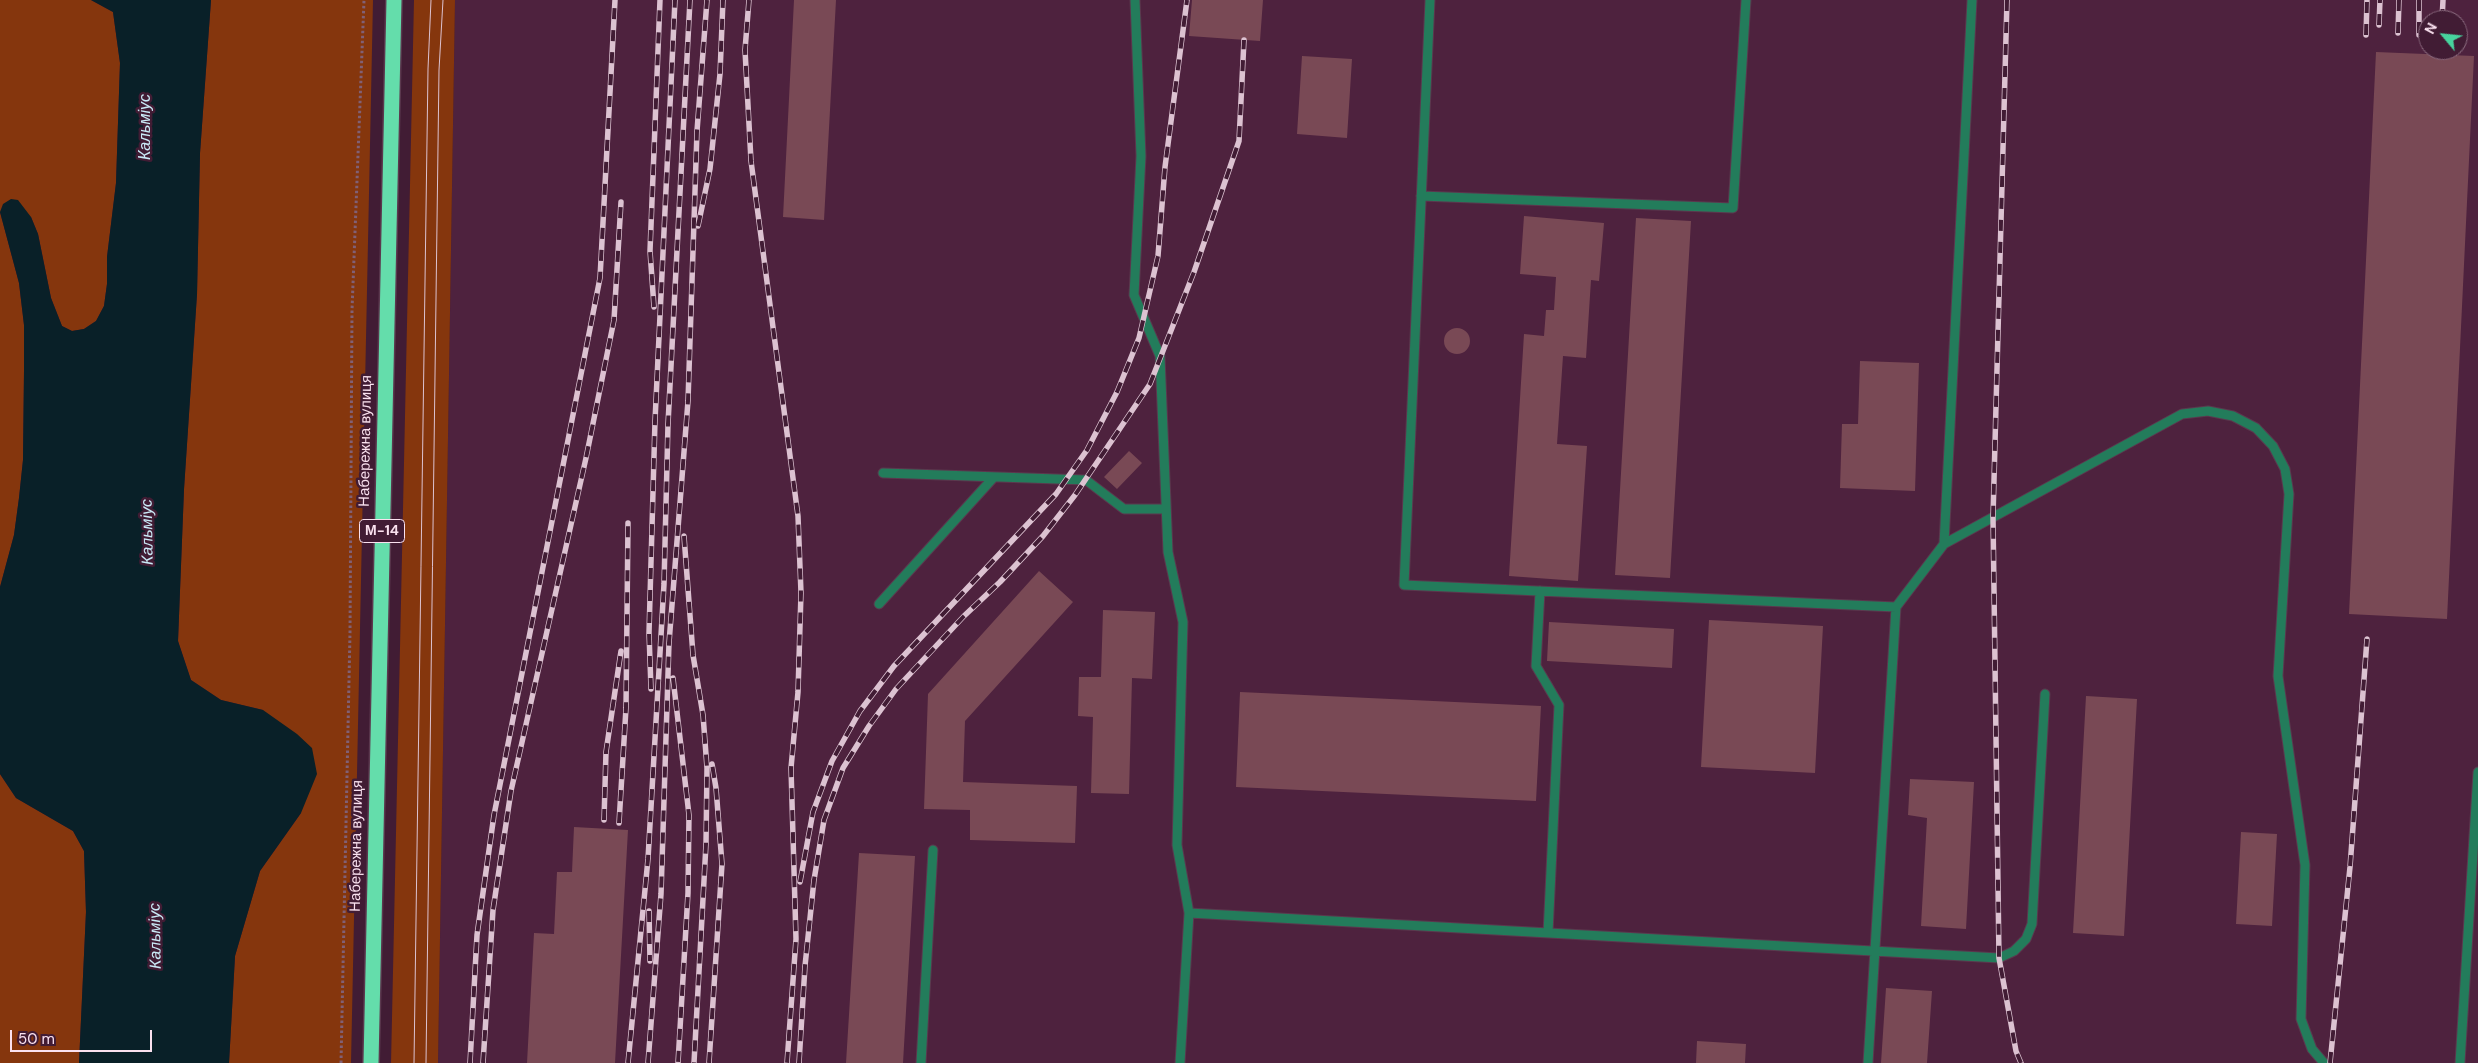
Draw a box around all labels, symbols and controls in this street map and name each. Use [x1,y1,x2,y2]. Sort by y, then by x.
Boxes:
north arrow [2418,10,2468,60]
text: N [2420,20,2441,37]
water label: Кальміус [136,94,156,160]
street label: Набережна вулиця [356,375,376,507]
water label: Кальміус [138,499,158,565]
road number: М-14 [360,520,404,542]
street label: Набережна вулиця [347,780,367,912]
water label: Кальміус [146,903,166,969]
scale bar [12,1020,155,1052]
text: 50 m [18,1029,55,1049]

